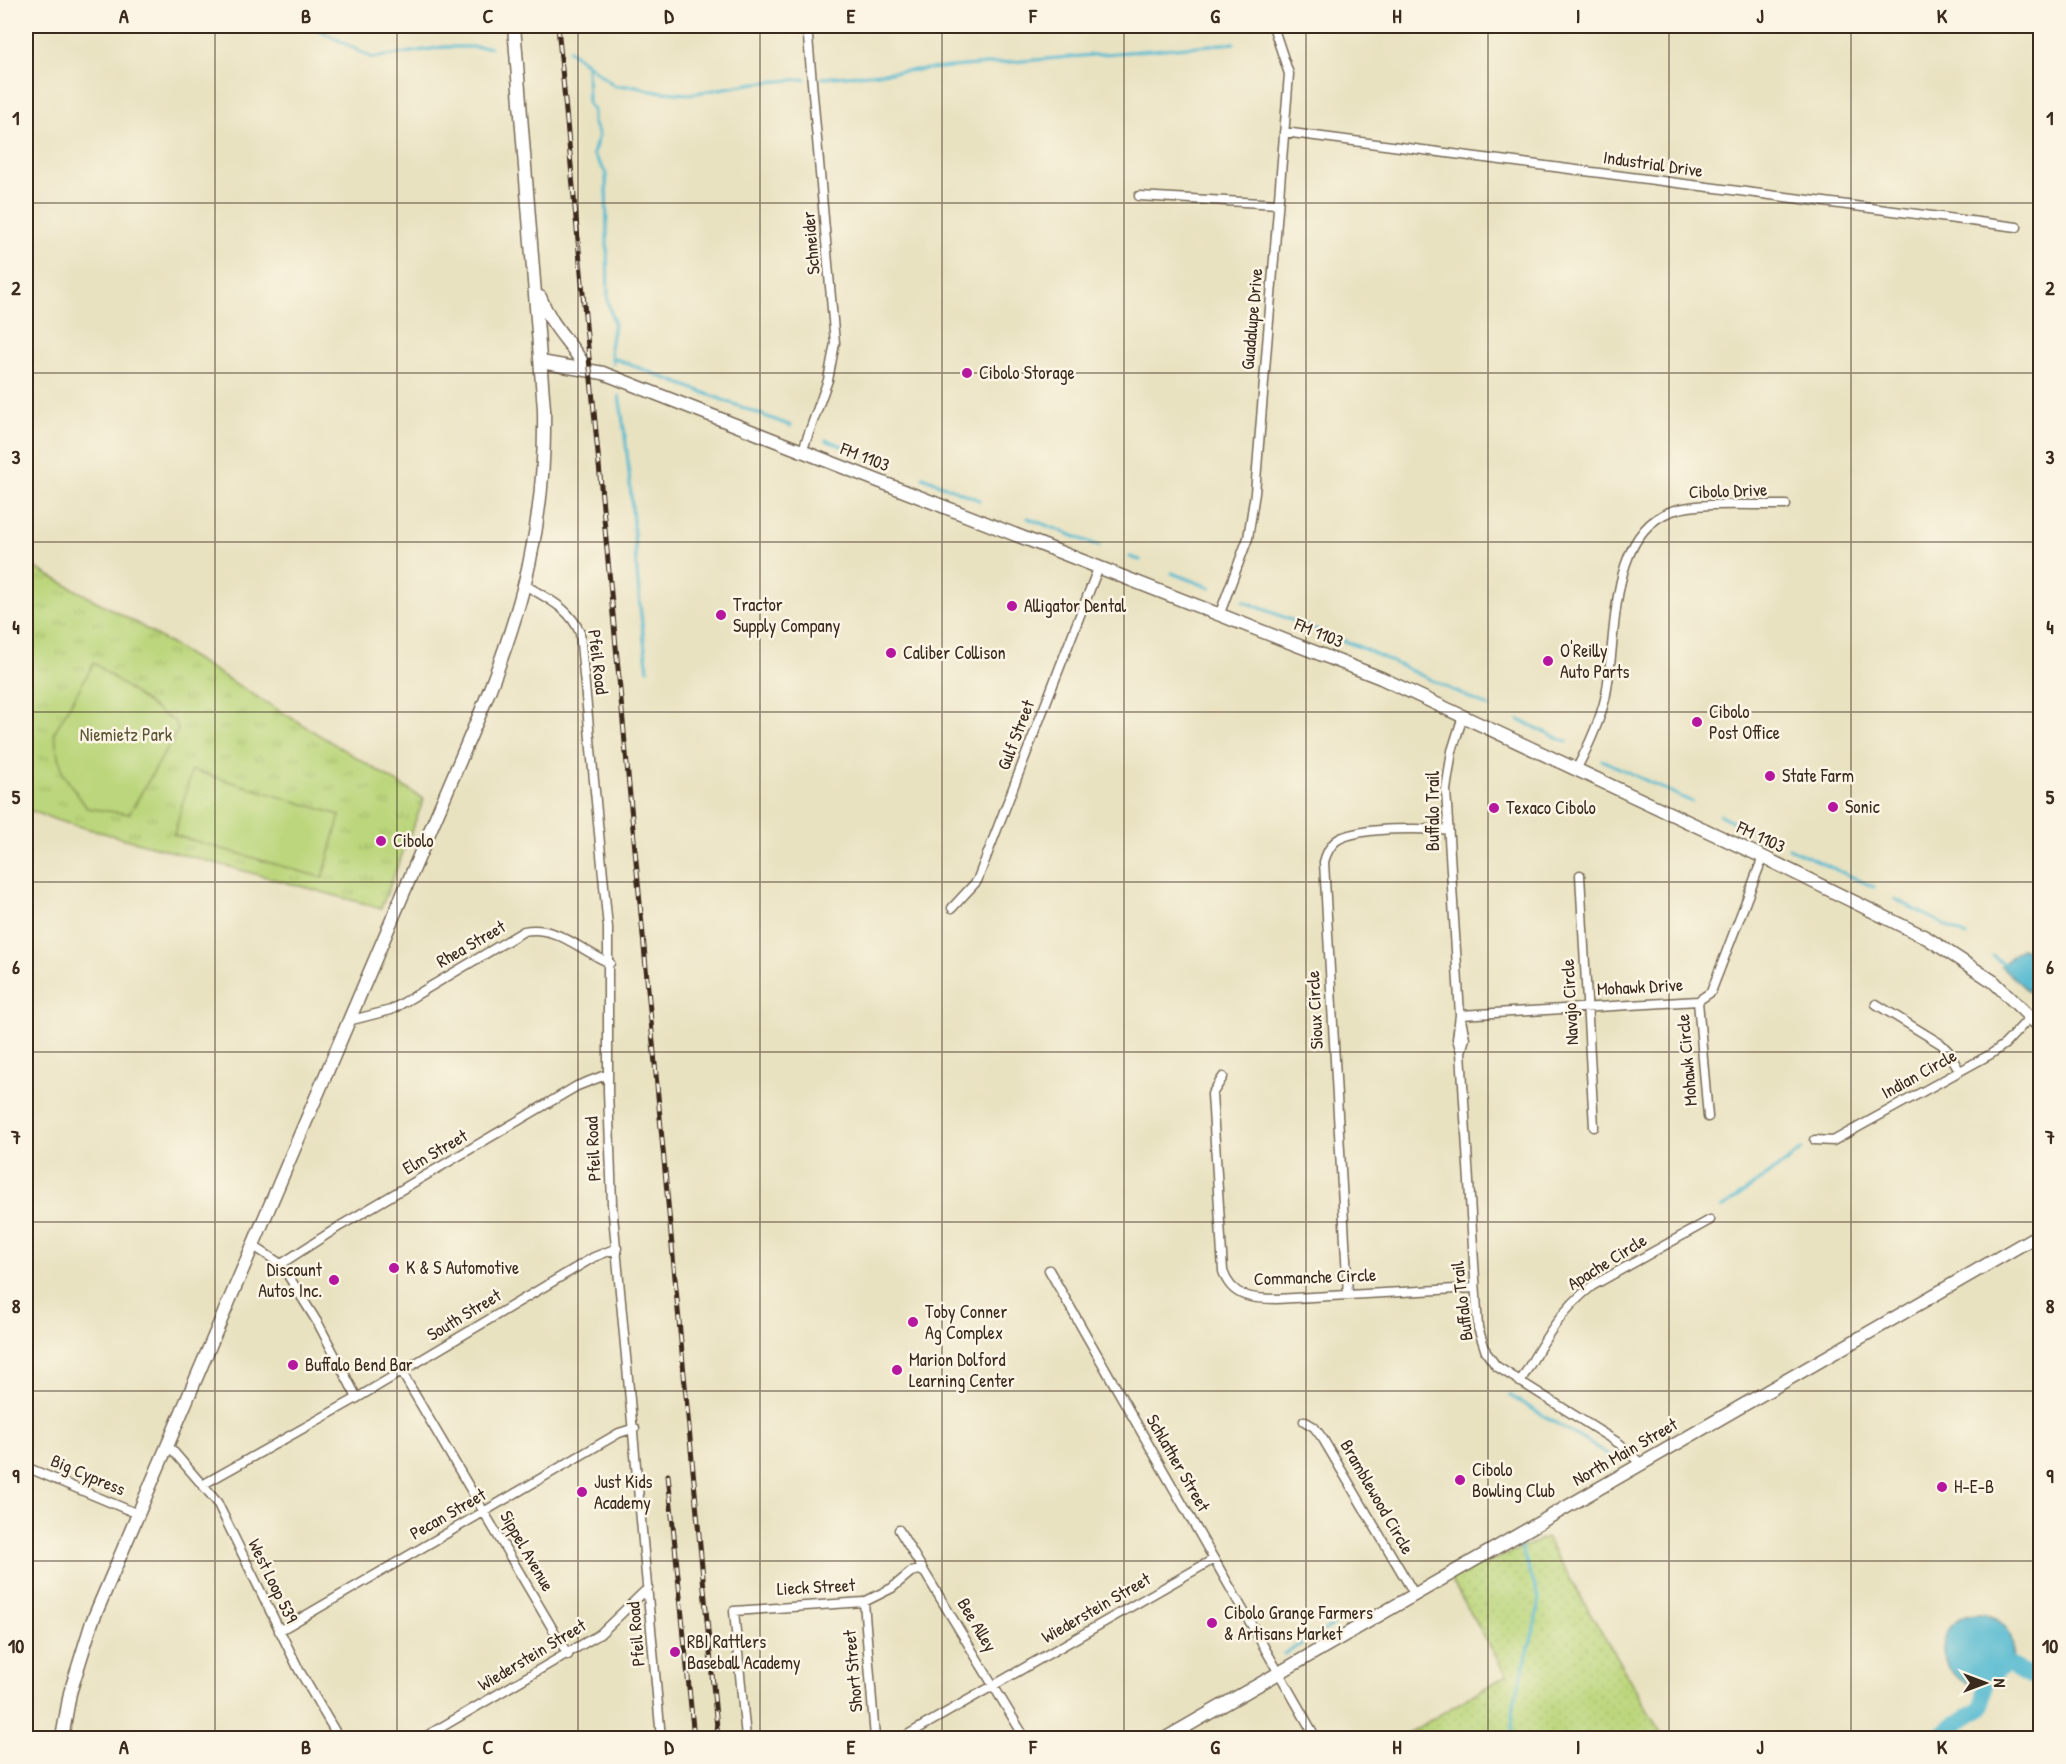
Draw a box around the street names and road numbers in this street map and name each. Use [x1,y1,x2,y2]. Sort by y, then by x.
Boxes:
street label: Industrial Drive [1602,144,1705,183]
street label: Schneider [795,210,826,276]
street label: Guadalupe Drive [1235,267,1268,371]
street label: FM 1103 [836,435,893,477]
street label: Cibolo Drive [1688,477,1768,504]
street label: FM 1103 [1290,611,1347,654]
street label: Pfeil Road [582,628,615,696]
street label: Gulf Street [991,695,1041,773]
street label: Buffalo Trail [1420,771,1445,851]
street label: FM 1103 [1732,814,1790,859]
street label: Rhea Street [432,913,511,973]
street label: Navajo Circle [1555,958,1584,1046]
street label: Sioux Circle [1300,970,1329,1050]
street label: Mohawk Drive [1596,972,1684,1001]
street label: Mohawk Circle [1670,1013,1703,1107]
street label: Indian Circle [1877,1043,1961,1104]
street label: Pfeil Road [578,1116,607,1182]
street label: Elm Street [398,1123,472,1180]
street label: Apache Circle [1562,1227,1651,1296]
street label: Buffalo Trail [1444,1260,1479,1342]
street label: Commanche Circle [1253,1262,1377,1291]
street label: South Street [422,1282,506,1347]
street label: Schlather Street [1140,1409,1217,1517]
street label: North Main Street [1568,1411,1683,1492]
street label: Bramblewood Circle [1334,1435,1420,1559]
street label: Big Cypress [47,1448,129,1501]
street label: Pecan Street [405,1481,491,1545]
street label: Sippel Avenue [494,1506,561,1596]
street label: West Loop 539 [242,1534,305,1627]
street label: Wiederstein Street [1037,1566,1155,1649]
street label: Lieck Street [776,1572,857,1601]
street label: Bee Alley [952,1593,1004,1657]
street label: Pfeil Road [620,1601,651,1667]
street label: Wiederstein Street [473,1612,591,1697]
street label: Short Street [836,1628,869,1713]

